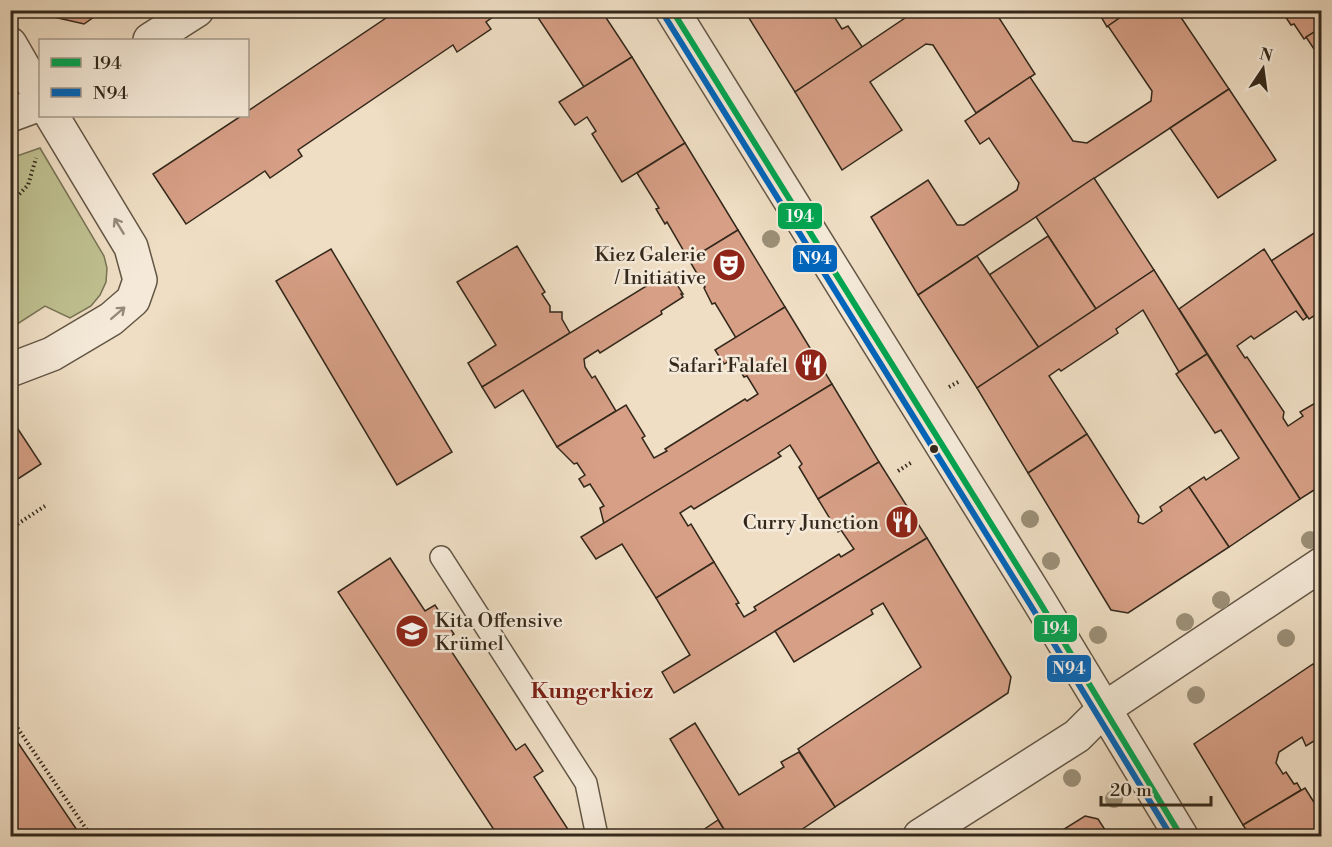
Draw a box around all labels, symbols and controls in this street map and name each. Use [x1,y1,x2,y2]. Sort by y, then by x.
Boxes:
legend [39,39,249,117]
north arrow [1233,39,1293,99]
text: N [1258,44,1275,67]
text: 194 [93,52,122,75]
text: N94 [93,82,128,105]
line badge: 194 [777,202,823,230]
text: 194 [786,207,814,227]
one-way arrow [112,218,124,235]
place label: Kiez Galerie / Initiative [594,243,706,291]
line badge: N94 [792,244,838,273]
theatre icon: Kiez Galerie / Initiative [711,247,747,283]
text: N94 [798,249,832,269]
one-way arrow [110,306,125,320]
restaurant icon: Safari Falafel [793,347,829,383]
place label: Safari Falafel [668,354,788,379]
unlabelled marker [928,443,940,455]
restaurant icon: Curry Junction [884,504,920,540]
place label: Curry Junction [743,511,879,536]
place label: Kita Offensive Krümel [435,609,563,657]
school or university icon: Kita Offensive Krümel [394,613,430,649]
line badge: 194 [1033,614,1078,643]
text: 194 [1042,619,1070,639]
line badge: N94 [1046,654,1092,683]
text: N94 [1052,659,1086,679]
district label: Kungerkiez [531,678,653,705]
scale bar [1101,769,1210,807]
text: 20 m [1110,779,1152,802]

